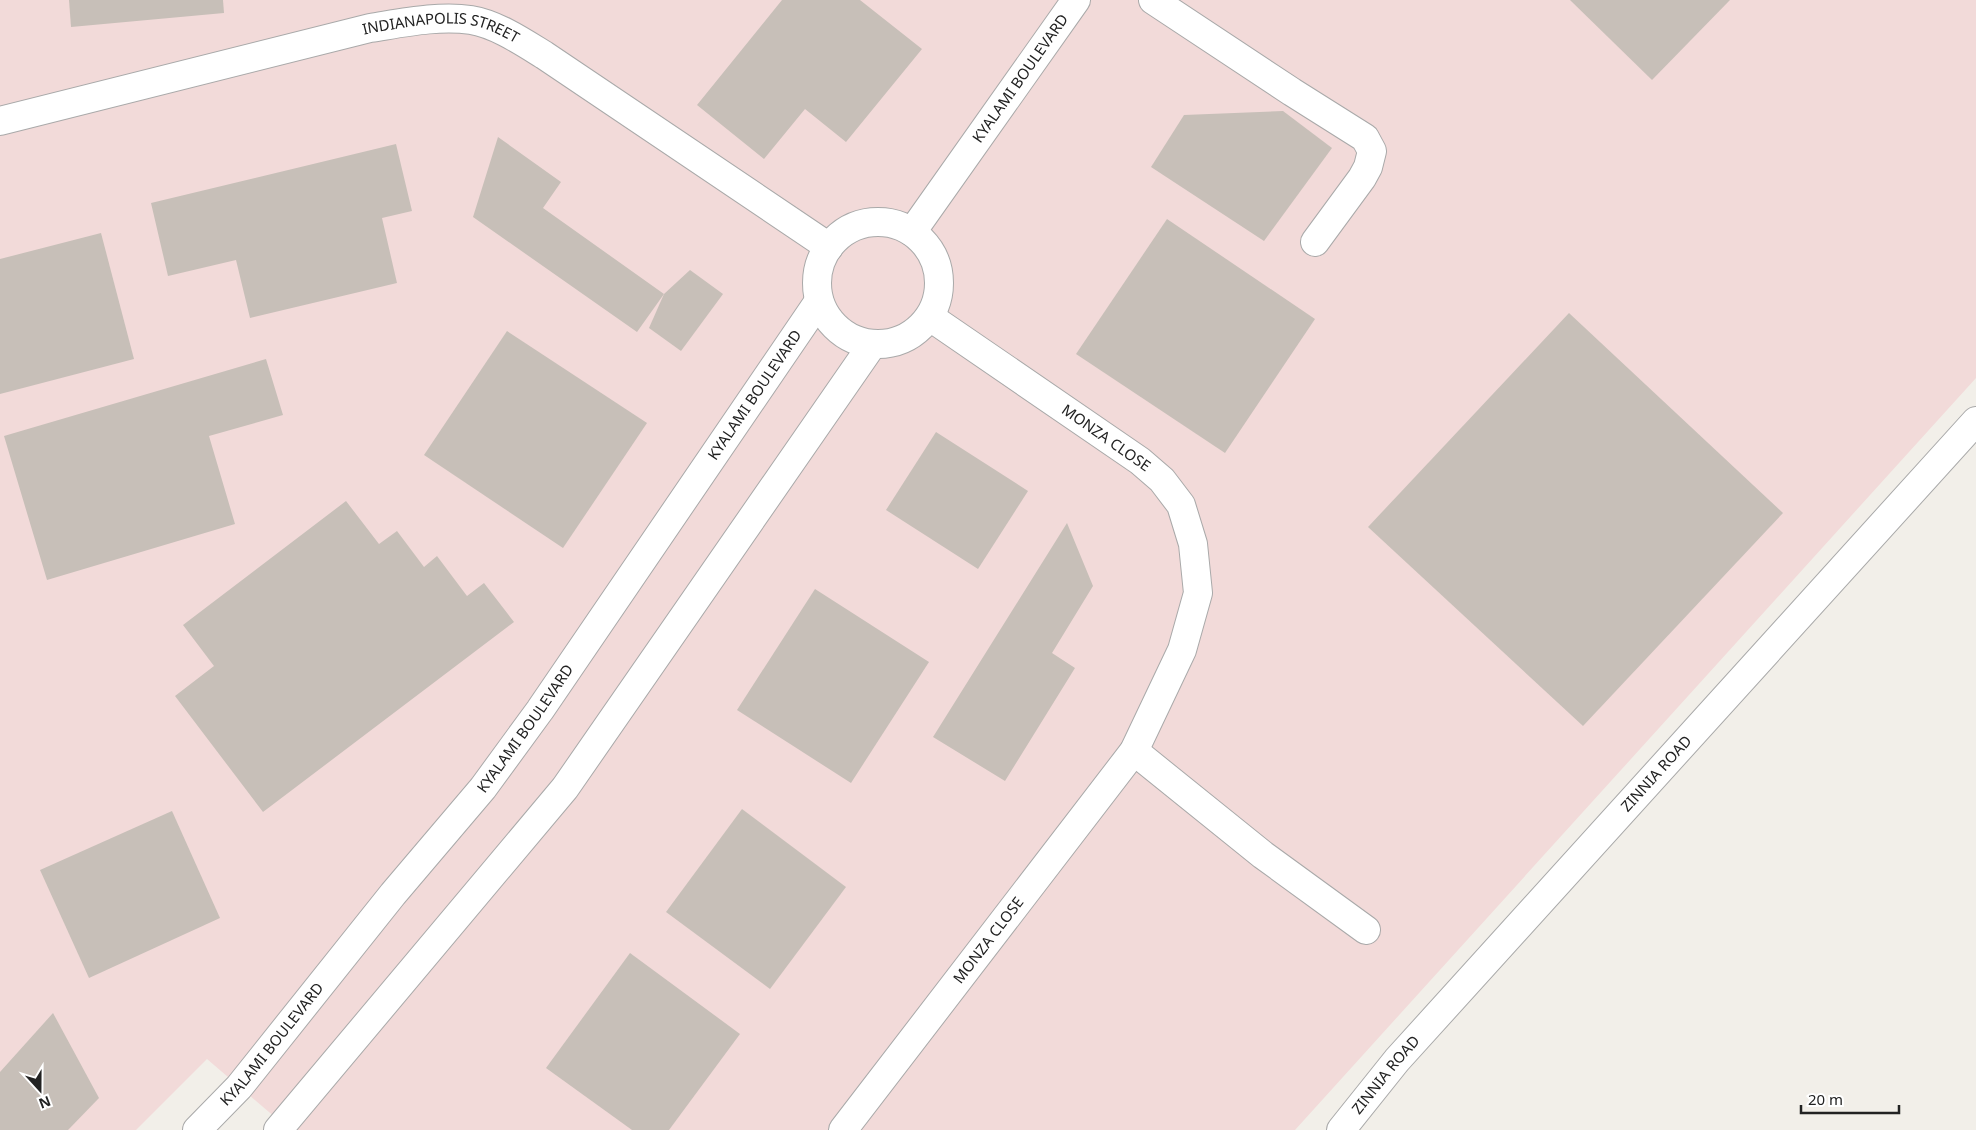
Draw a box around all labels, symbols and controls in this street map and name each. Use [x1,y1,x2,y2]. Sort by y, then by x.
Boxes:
street label: INDIANAPOLIS STREET [360,7,524,47]
street label: KYALAMI BOULEVARD [967,9,1072,146]
street label: KYALAMI BOULEVARD [703,325,806,463]
street label: MONZA CLOSE [1058,399,1155,475]
street label: KYALAMI BOULEVARD [472,660,577,796]
street label: ZINNIA ROAD [1616,731,1695,815]
street label: MONZA CLOSE [948,892,1027,987]
street label: KYALAMI BOULEVARD [215,978,328,1110]
street label: ZINNIA ROAD [1347,1031,1424,1118]
north arrow [15,1065,65,1115]
scale bar [1801,1082,1898,1114]
text: 20 m [1808,1089,1843,1109]
text: N [36,1092,54,1114]

